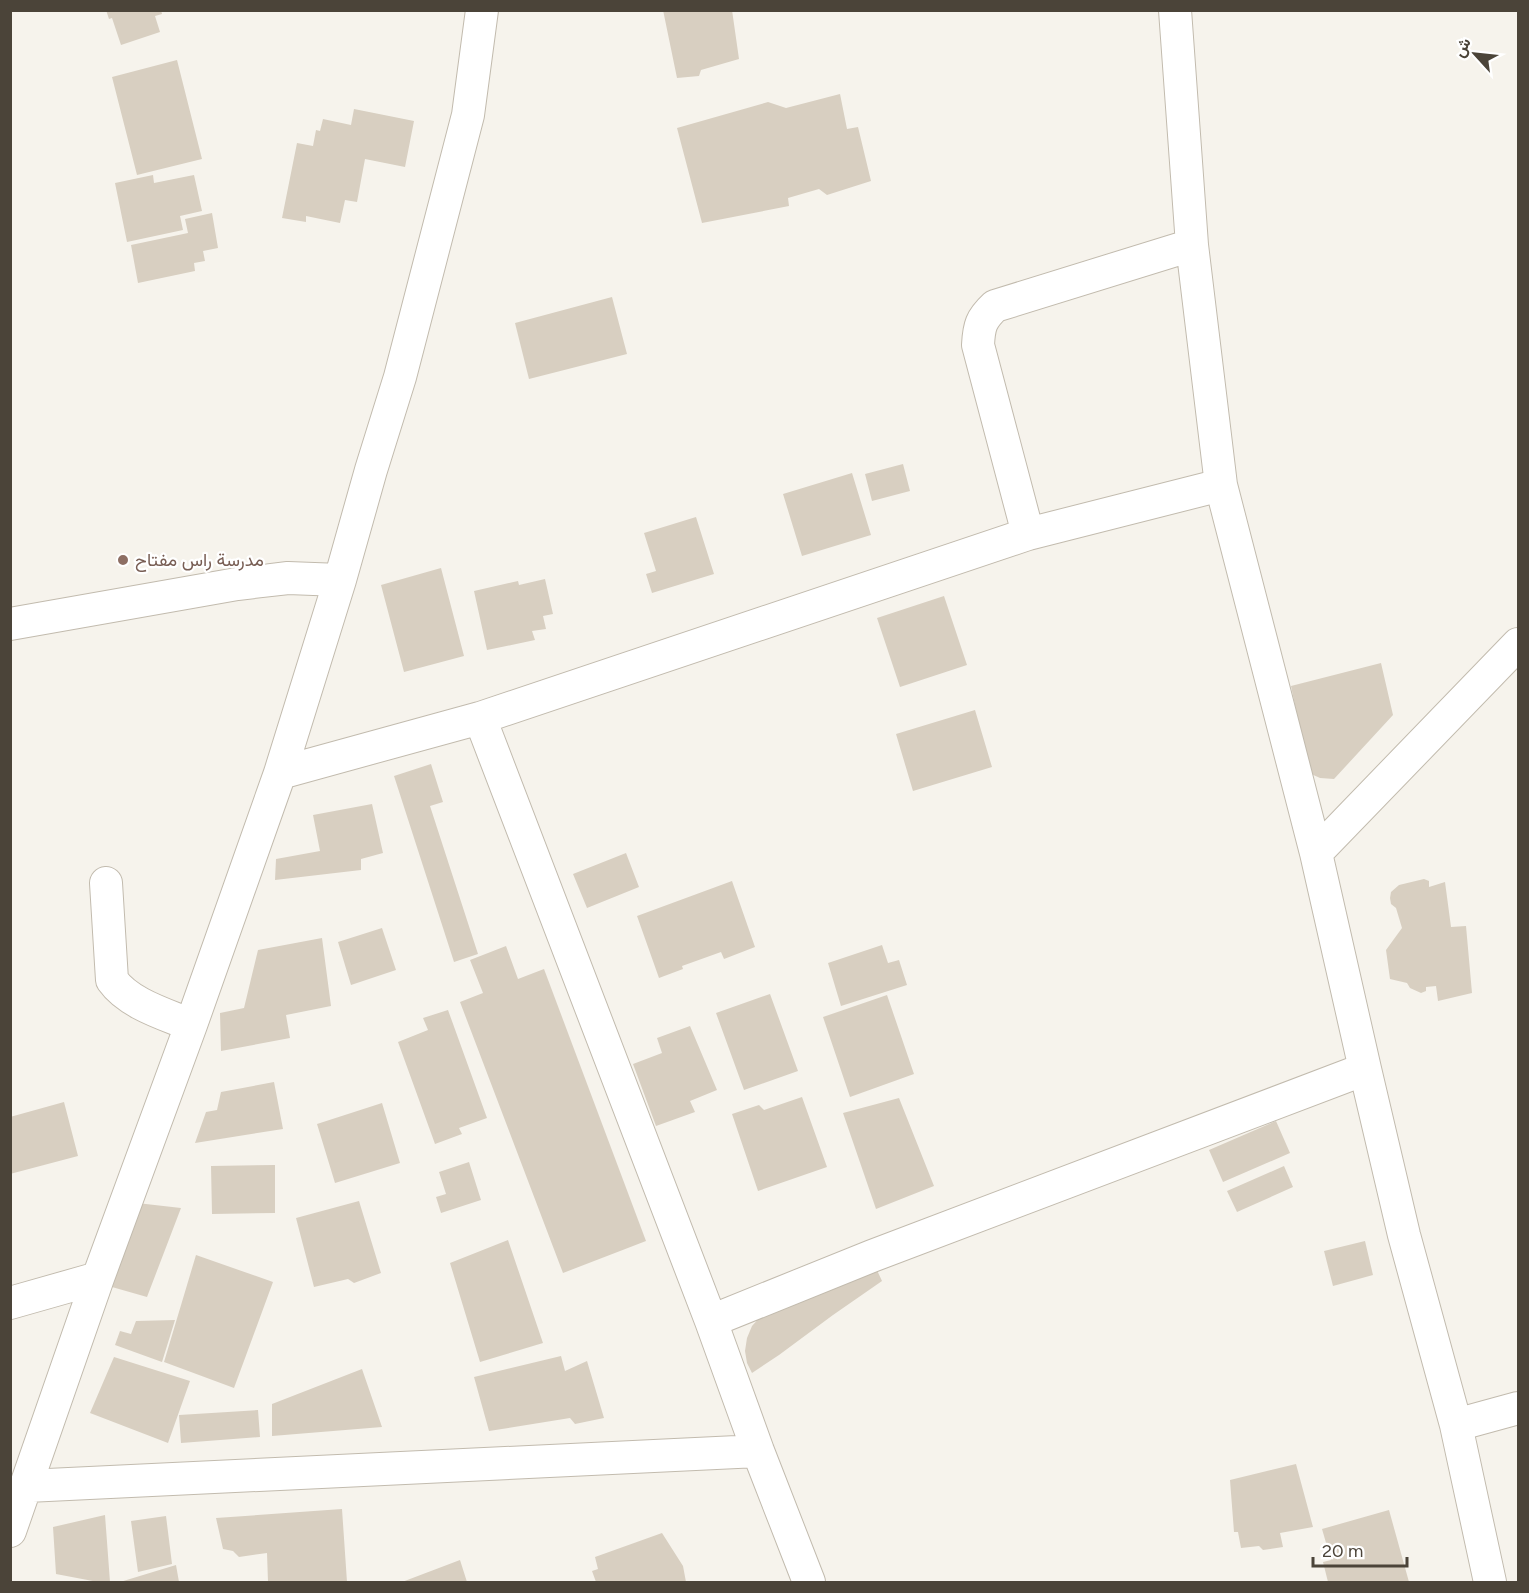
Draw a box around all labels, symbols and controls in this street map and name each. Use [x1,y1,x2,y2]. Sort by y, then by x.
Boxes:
north arrow [1445,24,1505,84]
text: ش [1449,35,1475,60]
place label: مدرسة راس مفتاح [135,549,264,572]
marker: مدرسة راس مفتاح [116,553,130,567]
scale bar [1313,1530,1408,1568]
text: 20 m [1322,1540,1363,1562]

